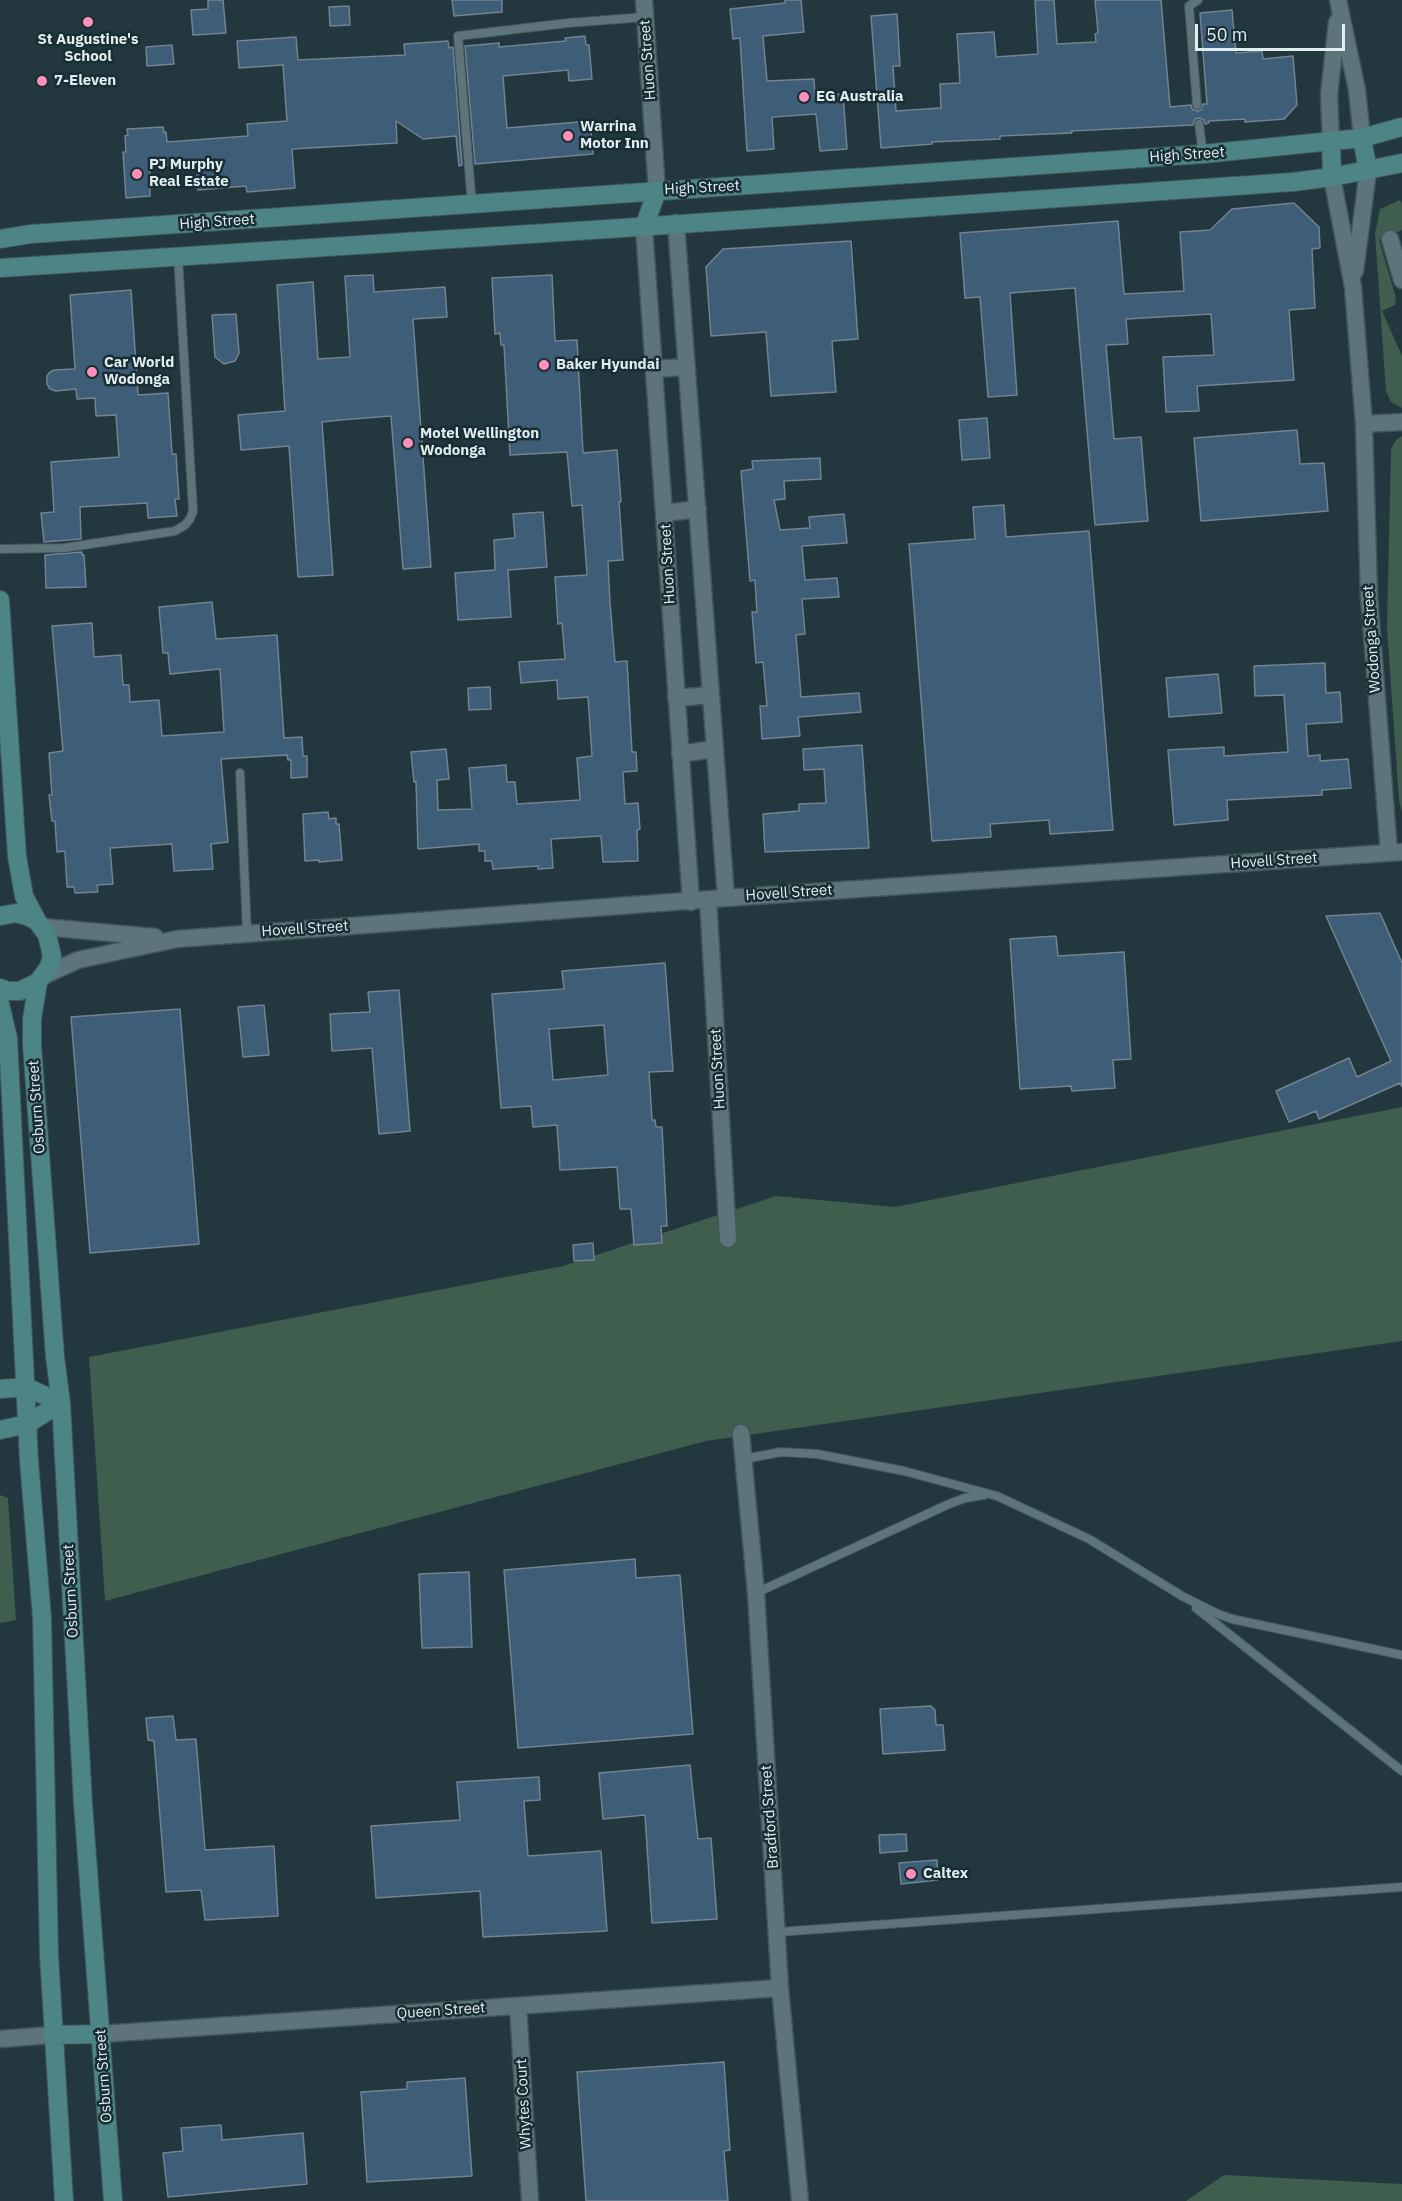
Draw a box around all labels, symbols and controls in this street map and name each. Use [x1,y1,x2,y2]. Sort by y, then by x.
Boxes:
scale bar [1198,12,1348,50]
marker: St Augustine's School [81,15,95,29]
street label: Huon Street [636,19,660,101]
text: 50 m [1206,23,1248,46]
place label: St Augustine's School [37,31,139,66]
place label: 7-Eleven [54,72,116,90]
marker: 7-Eleven [35,74,49,88]
place label: EG Australia [816,88,904,106]
marker: EG Australia [797,90,811,104]
place label: Warrina Motor Inn [580,118,649,153]
marker: Warrina Motor Inn [561,129,575,143]
street label: High Street [1149,143,1225,167]
place label: PJ Murphy Real Estate [149,156,229,191]
marker: PJ Murphy Real Estate [130,167,144,181]
street label: High Street [664,177,740,199]
street label: High Street [179,210,255,234]
place label: Car World Wodonga [104,354,174,389]
place label: Baker Hyundai [556,356,660,374]
marker: Baker Hyundai [537,358,551,372]
marker: Car World Wodonga [85,365,99,379]
place label: Motel Wellington Wodonga [420,425,539,460]
marker: Motel Wellington Wodonga [401,436,415,450]
street label: Huon Street [657,523,679,605]
street label: Wodonga Street [1359,585,1385,693]
street label: Hovell Street [1230,849,1318,873]
street label: Hovell Street [745,881,833,905]
street label: Hovell Street [261,917,349,941]
street label: Huon Street [707,1028,729,1110]
street label: Osburn Street [25,1060,49,1154]
street label: Osburn Street [60,1544,82,1638]
street label: Bradford Street [757,1765,783,1869]
place label: Caltex [923,1865,968,1883]
marker: Caltex [904,1867,918,1881]
street label: Queen Street [396,1999,486,2023]
street label: Osburn Street [92,2029,116,2123]
street label: Whytes Court [513,2058,535,2150]

